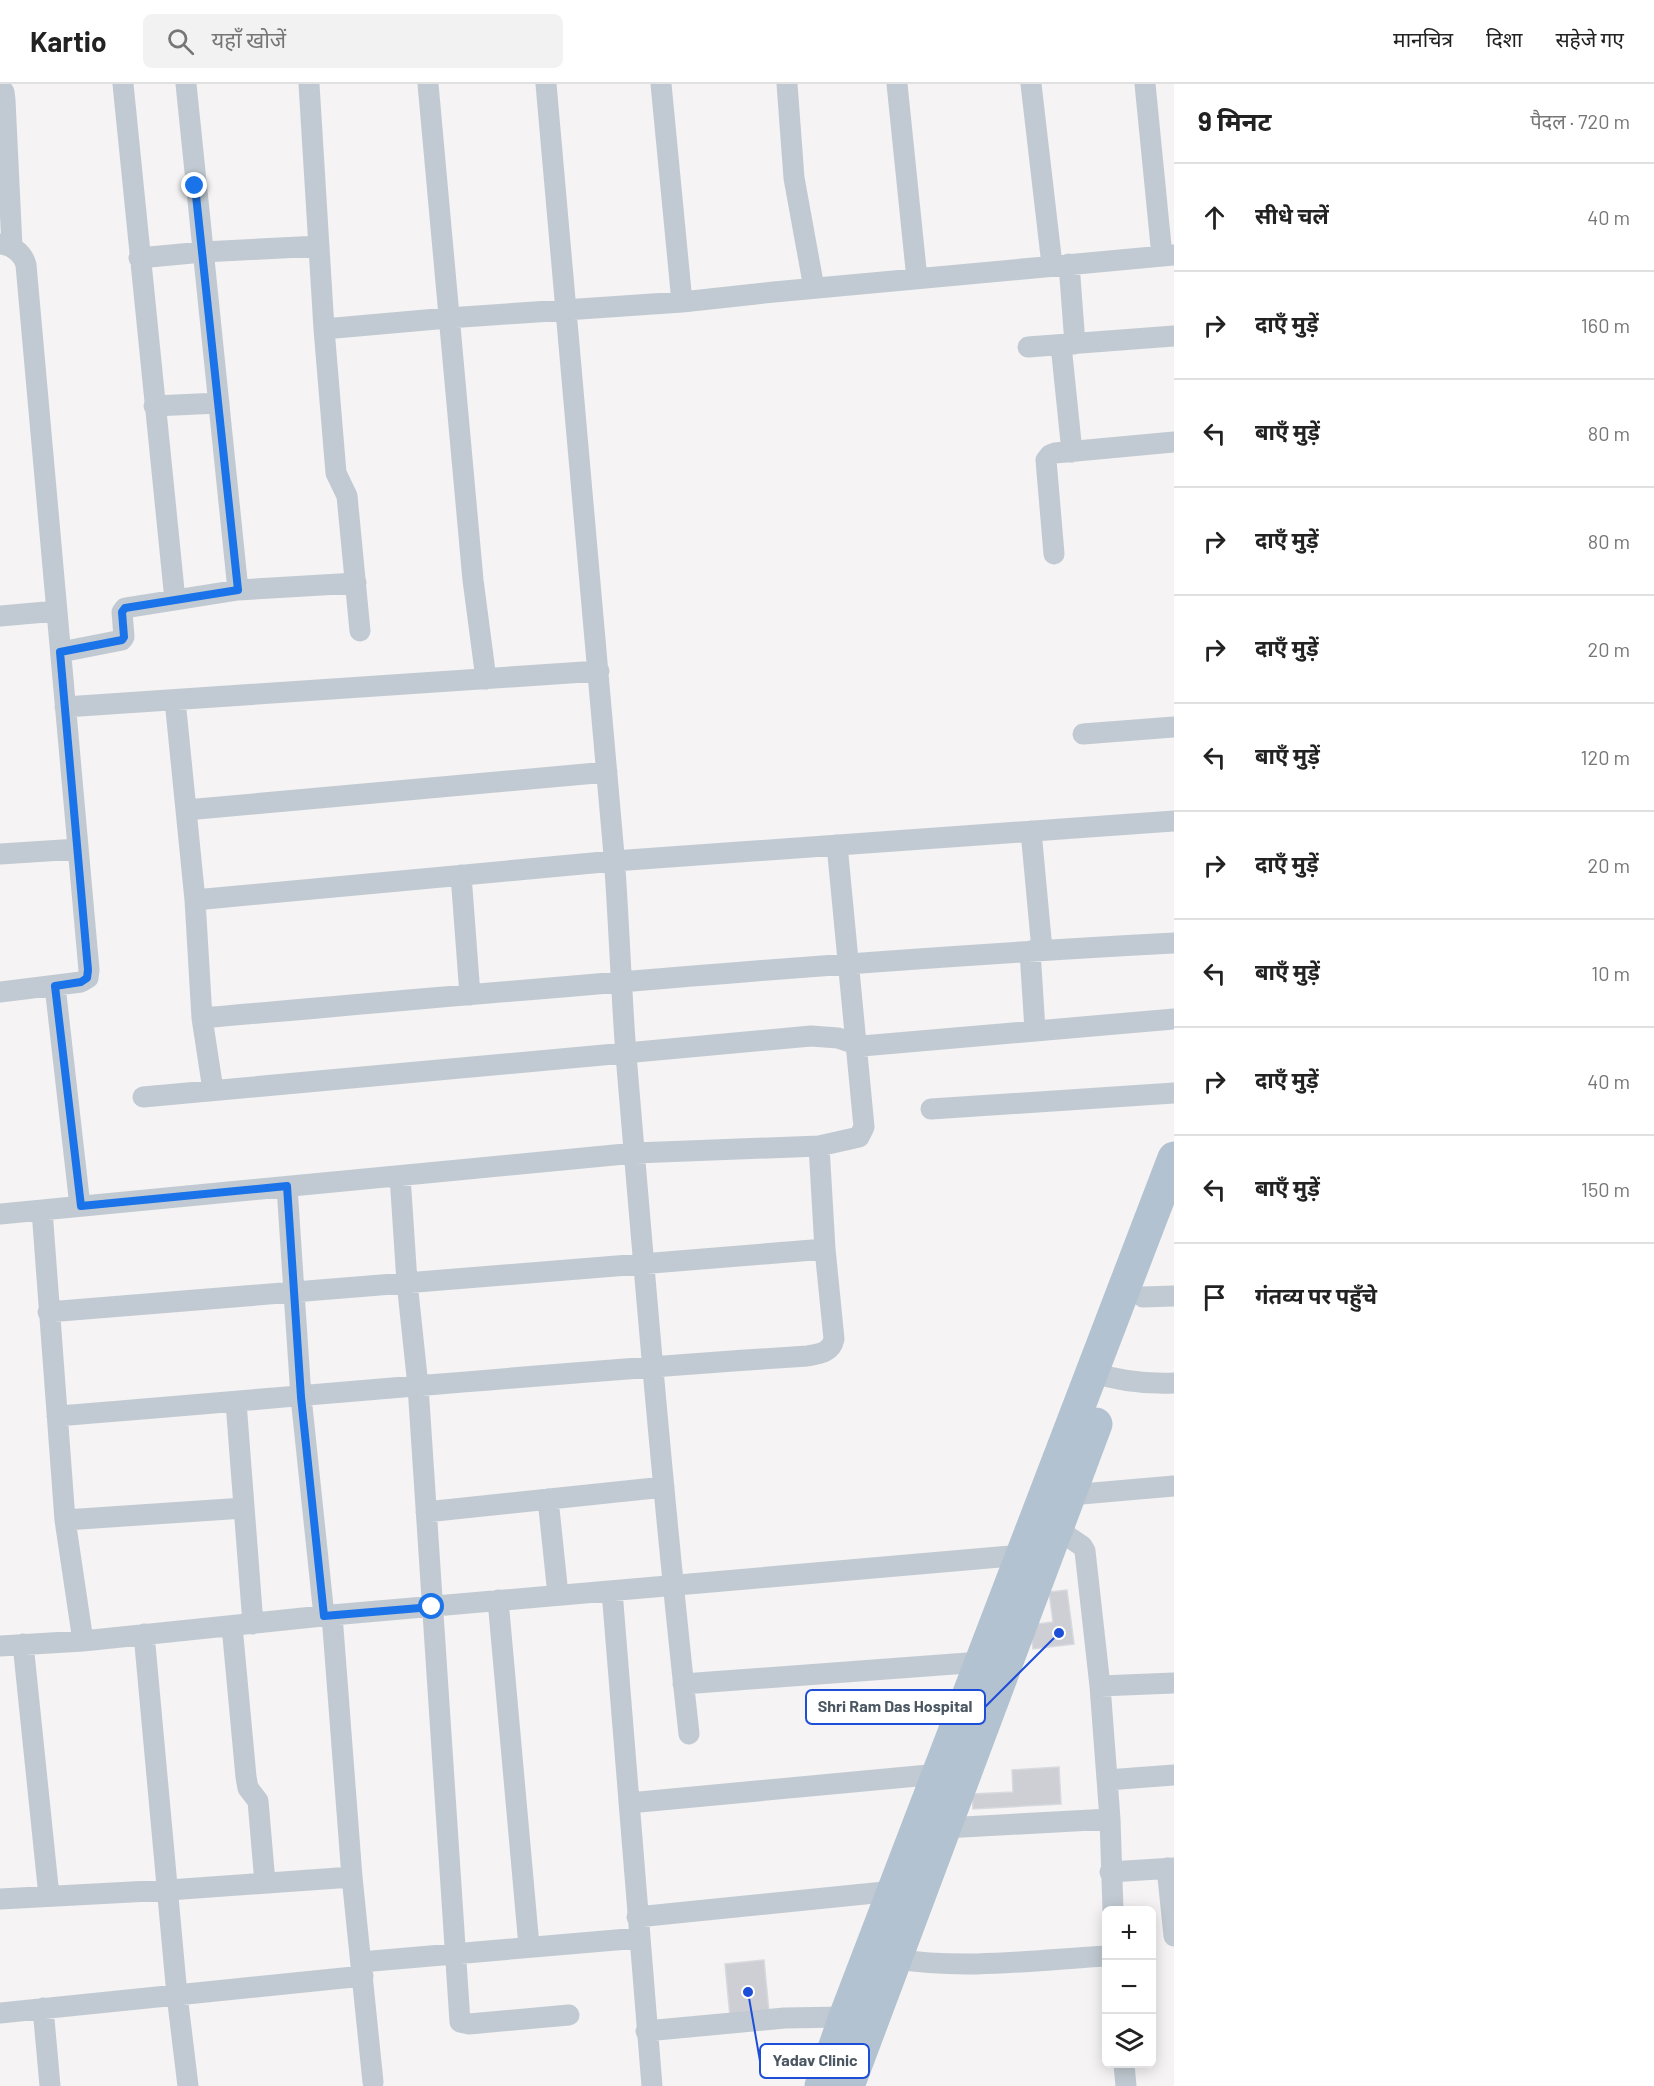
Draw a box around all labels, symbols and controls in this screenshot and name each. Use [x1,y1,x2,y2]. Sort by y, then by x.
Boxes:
search box [143,14,563,68]
text: Kartio [30,24,107,58]
icon: search [164,25,197,58]
text: यहाँ खोजें [212,26,286,52]
text: मानचित्र [1393,26,1453,51]
text: दिशा [1486,26,1522,51]
text: सहेजे गए [1555,26,1624,51]
text: 9 मिनट [1198,105,1272,136]
text: पैदल · 720 m [1530,109,1630,133]
route end [181,172,207,198]
icon: ahead [1198,201,1231,234]
text: सीधे चलें [1255,202,1329,228]
text: 40 m [1587,205,1630,229]
icon: right [1198,309,1231,342]
text: दाएँ मुड़ें [1255,310,1318,336]
text: 160 m [1581,313,1630,337]
icon: left [1198,417,1231,450]
text: बाएँ मुड़ें [1255,418,1320,444]
text: 80 m [1588,421,1630,445]
icon: right [1198,525,1231,558]
text: दाएँ मुड़ें [1255,526,1318,552]
text: 80 m [1588,529,1630,553]
icon: right [1198,633,1231,666]
text: दाएँ मुड़ें [1255,634,1318,660]
text: 20 m [1587,637,1630,661]
icon: left [1198,741,1231,774]
text: बाएँ मुड़ें [1255,742,1320,768]
text: 120 m [1580,745,1630,769]
icon: right [1198,849,1231,882]
text: दाएँ मुड़ें [1255,850,1318,876]
text: 20 m [1587,853,1630,877]
icon: left [1198,957,1231,990]
text: बाएँ मुड़ें [1255,958,1320,984]
text: 10 m [1591,961,1630,985]
icon: right [1198,1065,1231,1098]
text: दाएँ मुड़ें [1255,1066,1318,1092]
text: 40 m [1587,1069,1630,1093]
icon: left [1198,1173,1231,1206]
text: बाएँ मुड़ें [1255,1174,1320,1200]
text: 150 m [1581,1177,1630,1201]
icon: arrive [1198,1281,1231,1314]
text: गंतव्य पर पहुँचे [1255,1282,1377,1308]
route start [418,1593,444,1619]
callout: Shri Ram Das Hospital [806,1690,985,1724]
text: Shri Ram Das Hospital [818,1696,972,1715]
map controls [1102,1906,1156,2068]
button: + [1102,1906,1156,1960]
button: − [1102,1960,1156,2014]
button: layers [1102,2014,1156,2068]
callout: Yadav Clinic [760,2044,869,2078]
text: Yadav Clinic [772,2050,858,2069]

